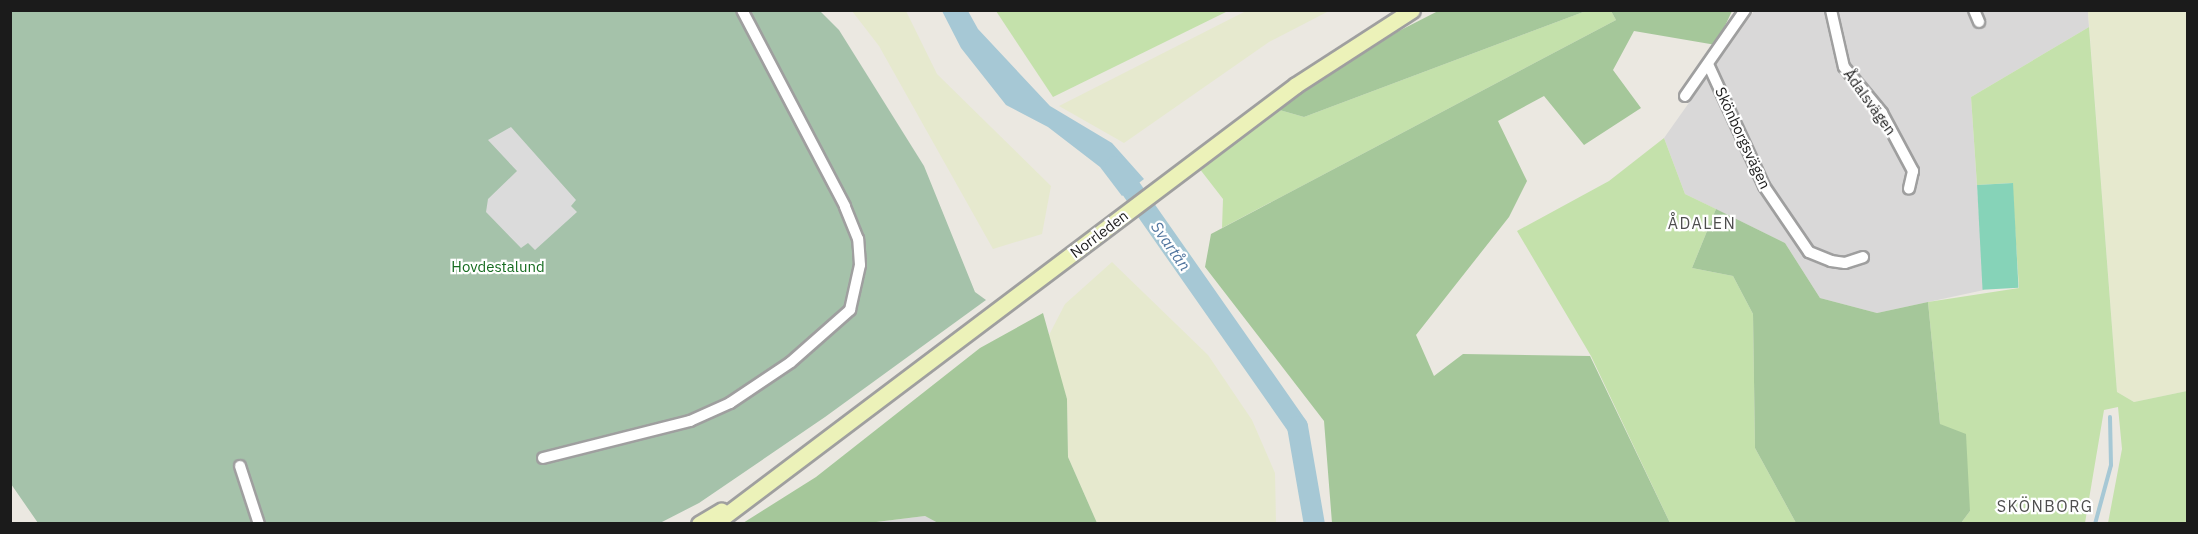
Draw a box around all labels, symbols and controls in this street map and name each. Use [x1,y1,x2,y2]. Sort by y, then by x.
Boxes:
street label: Ådalsvägen [1840,65,1900,139]
street label: Skönborgsvägen [1712,84,1774,192]
street label: Norrleden [1067,206,1131,262]
district label: ÅDALEN [1668,213,1736,233]
water label: Svartån [1147,218,1195,274]
park label: Hovdestalund [451,258,545,276]
district label: SKÖNBORG [1997,496,2093,516]

